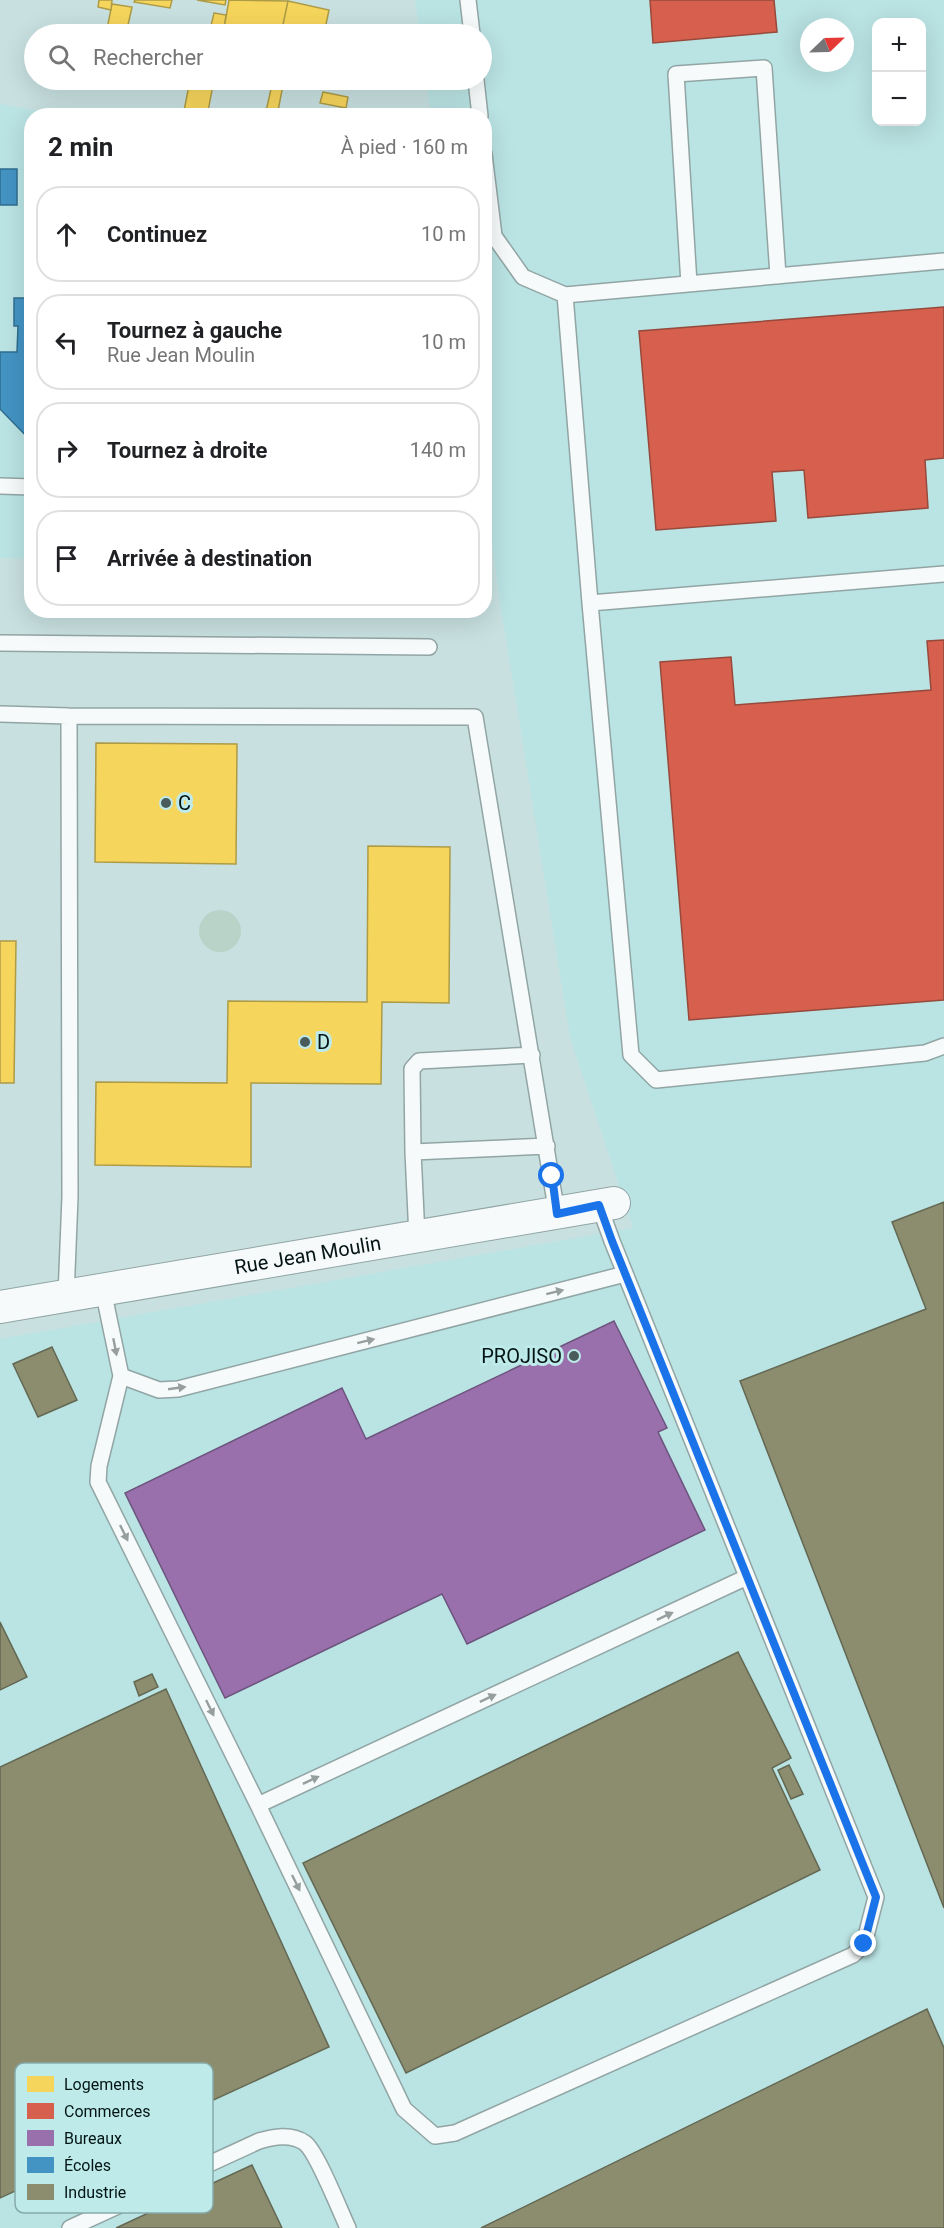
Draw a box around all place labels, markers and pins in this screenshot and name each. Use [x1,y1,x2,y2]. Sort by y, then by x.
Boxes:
place label: C [178,791,191,815]
marker: C [159,796,173,810]
place label: D [317,1030,330,1054]
marker: D [298,1035,312,1049]
place label: PROJISO [481,1344,562,1368]
marker: PROJISO [567,1349,581,1363]

